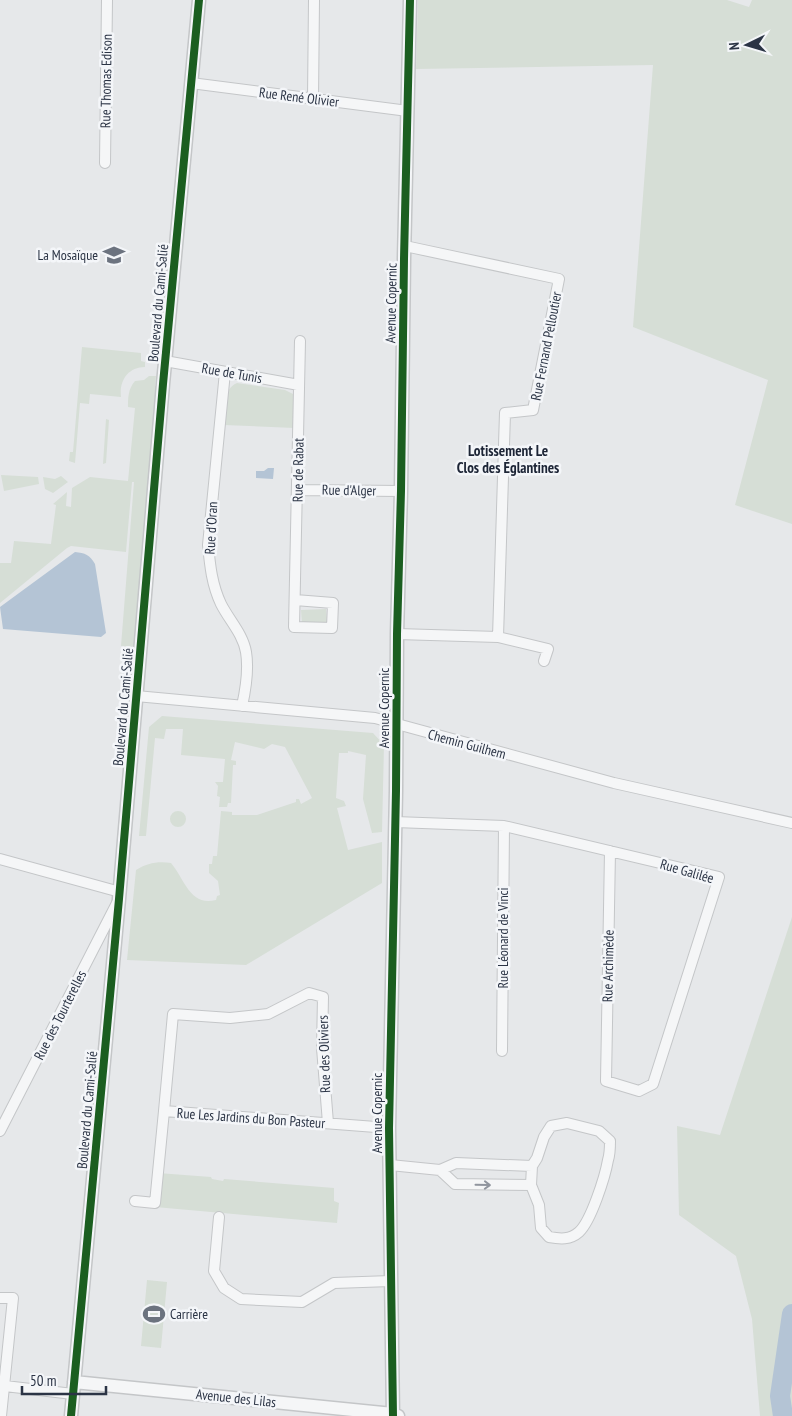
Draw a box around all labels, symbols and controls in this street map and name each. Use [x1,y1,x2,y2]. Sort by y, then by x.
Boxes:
north arrow [722,20,772,70]
street label: Rue Thomas Edison [96,34,116,128]
text: N [725,42,743,51]
street label: Rue René Olivier [258,83,340,111]
school or university icon: La Mosaïque [101,242,127,268]
street label: Boulevard du Cami-Salié [144,243,172,363]
place label: La Mosaïque [38,246,98,264]
street label: Avenue Copernic [381,263,401,343]
street label: Rue Fernand Pelloutier [527,290,565,402]
street label: Rue de Tunis [200,359,264,387]
street label: Rue de Rabat [288,438,308,502]
district label: Lotissement Le Clos des Églantines [457,441,559,477]
street label: Rue d'Alger [322,481,376,499]
street label: Rue d'Oran [201,501,221,555]
street label: Boulevard du Cami-Salié [109,647,137,767]
street label: Avenue Copernic [375,668,393,748]
street label: Chemin Guilhem [426,725,508,763]
street label: Rue Galilée [658,855,716,887]
street label: Rue Léonard de Vinci [494,887,512,989]
street label: Rue Archimède [598,929,618,1002]
street label: Rue des Tourterelles [30,967,90,1063]
street label: Rue des Oliviers [314,1014,334,1093]
street label: Boulevard du Cami-Salié [73,1050,101,1170]
street label: Avenue Copernic [368,1073,386,1153]
street label: Rue Les Jardins du Bon Pasteur [176,1104,326,1132]
one-way arrow [474,1180,491,1190]
sports icon: Carrière [141,1301,167,1327]
place label: Carrière [170,1305,208,1323]
scale bar [22,1364,106,1396]
text: 50 m [30,1371,56,1390]
street label: Avenue des Lilas [195,1385,277,1411]

